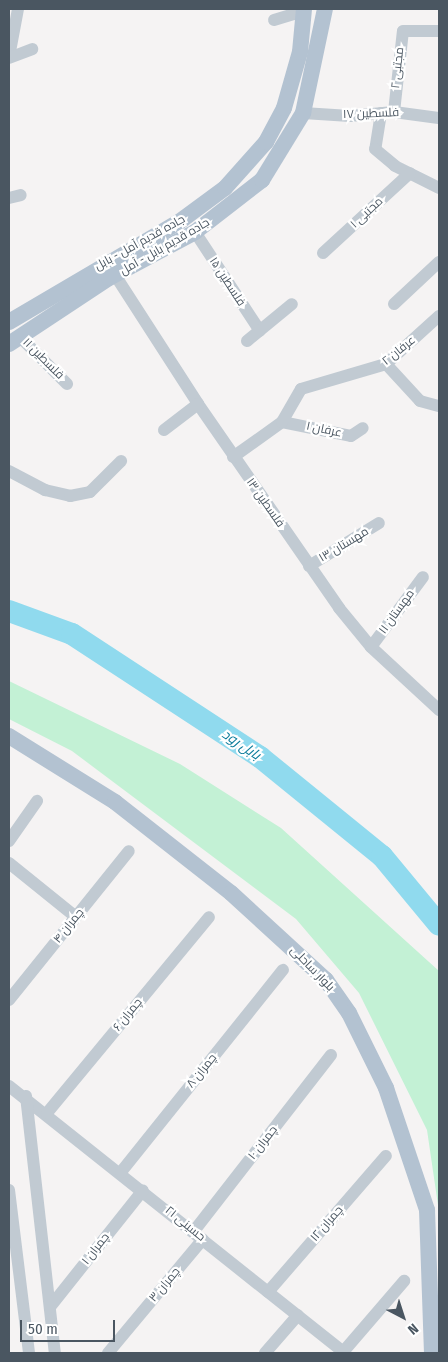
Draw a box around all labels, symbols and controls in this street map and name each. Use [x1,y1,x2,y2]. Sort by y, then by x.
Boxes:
street label: مجتبی ۲ [389,46,407,90]
street label: فلسطین ۱۷ [343,106,399,122]
street label: مجتبی ۱ [348,194,386,232]
street label: جاده قدیم آمل - بابل [92,212,188,274]
street label: جاده قدیم بابل - آمل [118,215,212,279]
street label: فلسطین ۱۵ [206,255,248,309]
street label: عرفان ۲ [379,333,419,369]
street label: فلسطین ۱۱ [19,335,67,383]
street label: عرفان ۱ [305,419,343,441]
street label: فلسطین ۱۳ [243,476,287,530]
street label: مهستان ۱۳ [316,524,372,566]
street label: مهستان ۱۱ [376,587,418,637]
water label: بابل رود [219,726,263,764]
street label: چمران ۴ [51,906,87,946]
street label: بلوار ساحلی [287,943,337,995]
street label: چمران ۶ [110,996,146,1034]
street label: چمران ۸ [184,1051,220,1091]
street label: چمران ۱۰ [245,1123,281,1163]
street label: حسینی ۲۱ [162,1203,208,1245]
street label: چمران ۱۲ [308,1203,346,1245]
street label: چمران ۱ [79,1230,113,1268]
street label: چمران ۳ [146,1265,184,1305]
north arrow [378,1292,428,1342]
scale bar [22,1310,118,1342]
text: 50 m [28,1320,58,1338]
text: N [404,1320,422,1338]

